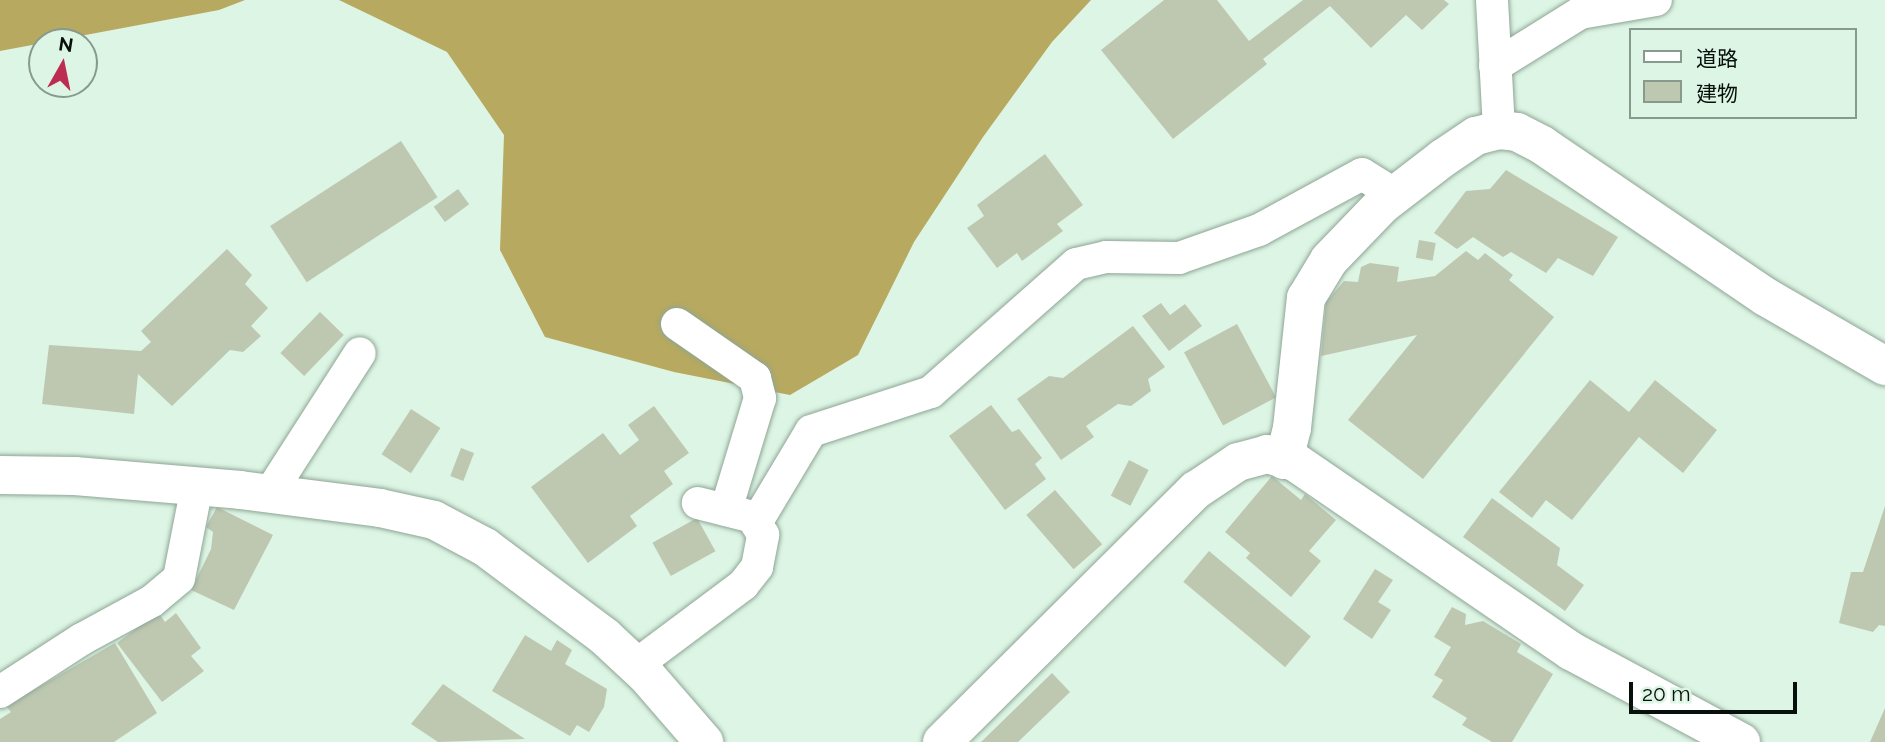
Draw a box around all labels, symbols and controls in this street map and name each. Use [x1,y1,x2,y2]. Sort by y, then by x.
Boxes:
north arrow [28,28,98,98]
legend [1630,28,1857,119]
text: N [57,32,75,56]
text: 道路 [1696,46,1738,71]
text: 建物 [1696,81,1738,106]
scale bar [1633,668,1801,712]
text: 20 m [1642,681,1690,706]

